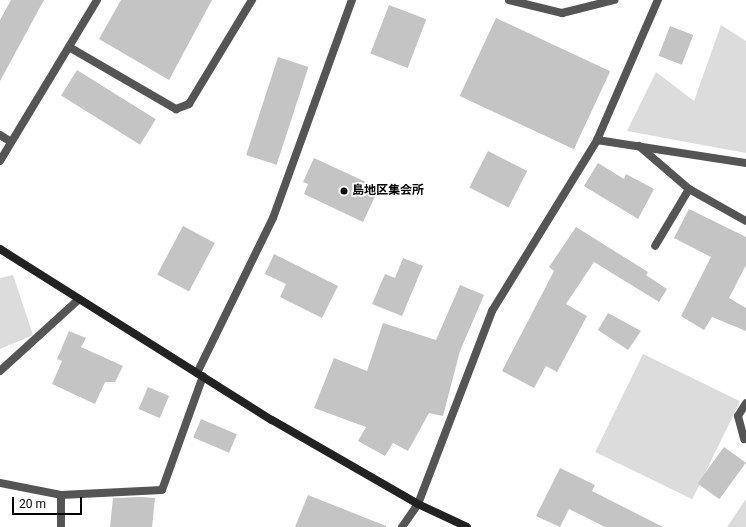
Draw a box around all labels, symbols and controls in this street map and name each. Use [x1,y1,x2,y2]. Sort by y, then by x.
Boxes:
place label: 島地区集会所 [352,184,424,198]
marker: 島地区集会所 [339,186,349,196]
scale bar [14,489,84,515]
text: 20 m [19,497,46,511]

